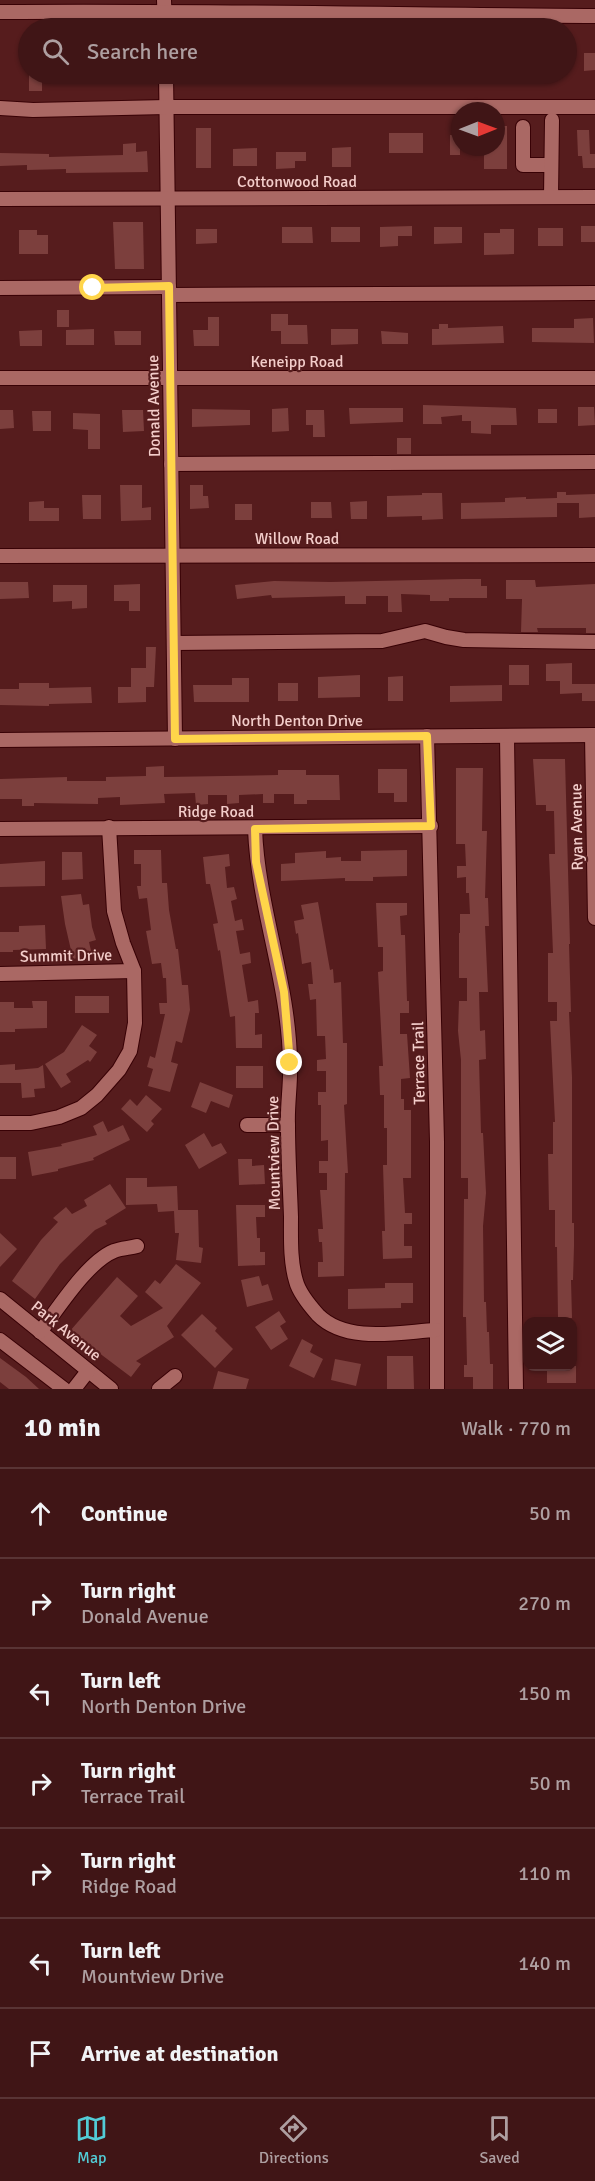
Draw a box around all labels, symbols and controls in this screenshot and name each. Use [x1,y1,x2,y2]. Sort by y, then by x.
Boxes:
search box [18,18,577,84]
icon: search [39,35,72,68]
text: Search here [87,38,198,65]
north arrow [451,102,505,156]
street label: Cottonwood Road [237,172,357,192]
route start [79,274,105,300]
street label: Keneipp Road [250,352,344,372]
street label: Donald Avenue [143,355,165,457]
street label: Willow Road [255,529,339,549]
street label: North Denton Drive [231,711,363,731]
street label: Ryan Avenue [566,783,588,871]
street label: Ridge Road [178,802,254,822]
street label: Summit Drive [20,945,112,967]
street label: Terrace Trail [408,1021,430,1105]
route end [276,1049,302,1075]
street label: Mountview Drive [263,1096,285,1210]
street label: Park Avenue [27,1297,105,1365]
map controls [523,1317,577,1371]
button: layers [523,1317,577,1371]
text: 10 min [24,1412,101,1444]
text: Walk · 770 m [461,1416,571,1441]
icon: ahead [24,1497,57,1530]
text: Continue [81,1500,168,1527]
text: 50 m [529,1501,571,1526]
text: Turn right [81,1577,176,1604]
icon: right [24,1587,57,1620]
text: 270 m [518,1591,571,1616]
text: Donald Avenue [81,1604,209,1629]
text: Turn left [81,1667,161,1694]
icon: left [24,1677,57,1710]
text: 150 m [518,1681,571,1706]
text: North Denton Drive [81,1694,246,1719]
text: Turn right [81,1757,176,1784]
icon: right [24,1767,57,1800]
text: 50 m [529,1771,571,1796]
text: Terrace Trail [81,1784,185,1809]
text: Turn right [81,1847,176,1874]
icon: right [24,1857,57,1890]
text: 110 m [518,1861,571,1886]
text: Ridge Road [81,1874,177,1899]
text: Turn left [81,1937,161,1964]
icon: left [24,1947,57,1980]
text: 140 m [518,1951,571,1976]
text: Mountview Drive [81,1964,224,1989]
icon: arrive [24,2037,57,2070]
text: Arrive at destination [81,2040,278,2067]
tab: Map [75,2112,108,2168]
tab: Directions [259,2112,329,2168]
tab: Saved [479,2112,520,2168]

